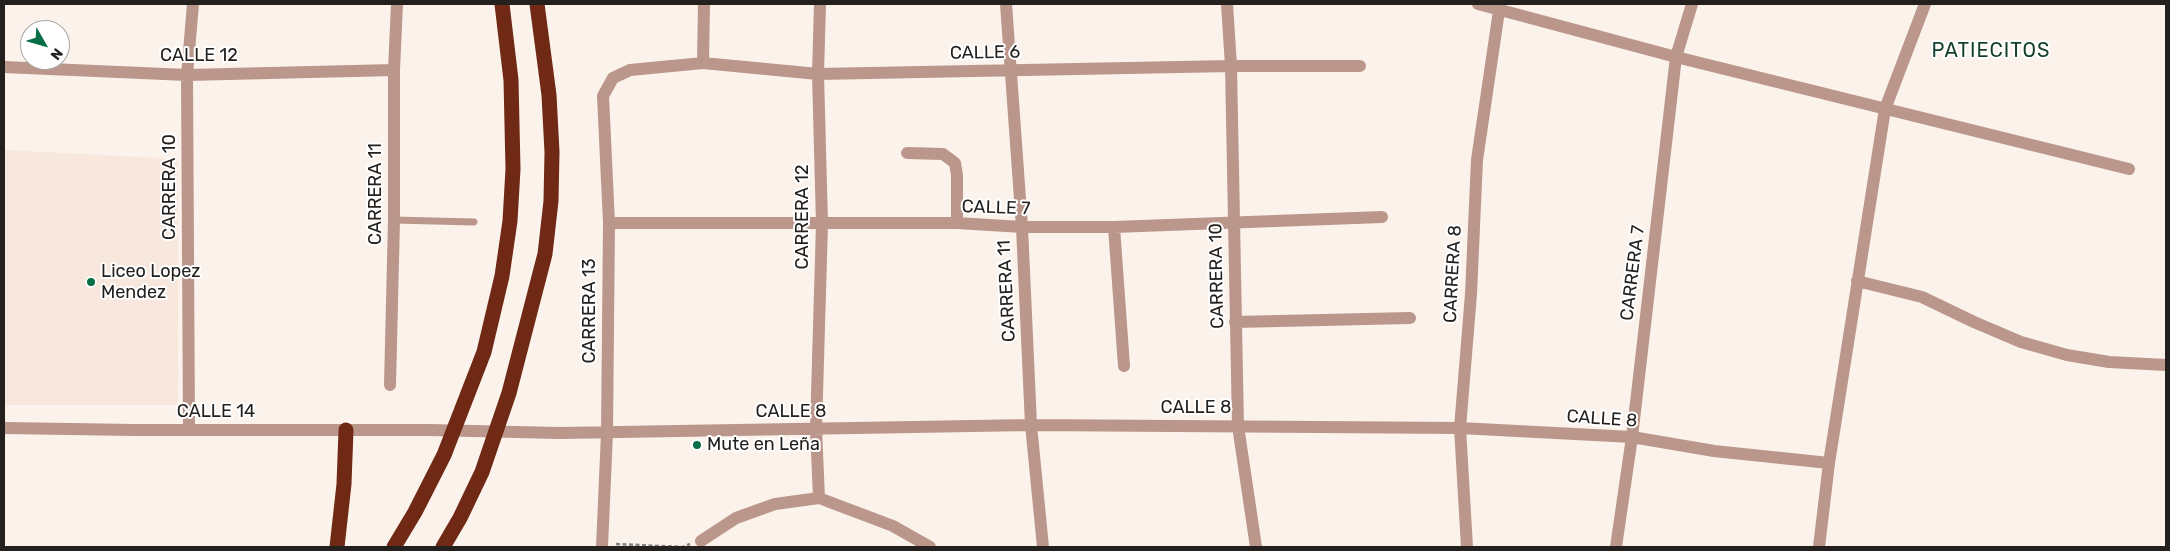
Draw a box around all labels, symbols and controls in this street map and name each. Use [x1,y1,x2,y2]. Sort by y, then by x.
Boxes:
north arrow [20,20,70,70]
district label: PATIECITOS [1930,39,2052,63]
street label: CALLE 6 [950,42,1020,64]
text: N [47,45,66,63]
street label: CALLE 12 [160,45,238,67]
street label: CARRERA 10 [159,134,181,240]
street label: CARRERA 11 [365,143,387,245]
street label: CARRERA 12 [792,165,814,269]
street label: CALLE 7 [961,196,1031,220]
street label: CARRERA 10 [1205,223,1229,329]
street label: CARRERA 8 [1440,224,1466,324]
street label: CARRERA 7 [1616,224,1650,322]
street label: CARRERA 11 [994,239,1020,343]
street label: CARRERA 13 [579,258,601,364]
place label: Liceo Lopez Mendez [101,261,200,304]
marker: Liceo Lopez Mendez [85,276,97,288]
street label: CALLE 8 [1161,397,1231,419]
street label: CALLE 14 [177,401,255,423]
street label: CALLE 8 [756,401,826,423]
street label: CALLE 8 [1566,406,1638,432]
place label: Mute en Leña [707,434,820,456]
marker: Mute en Leña [691,439,703,451]

